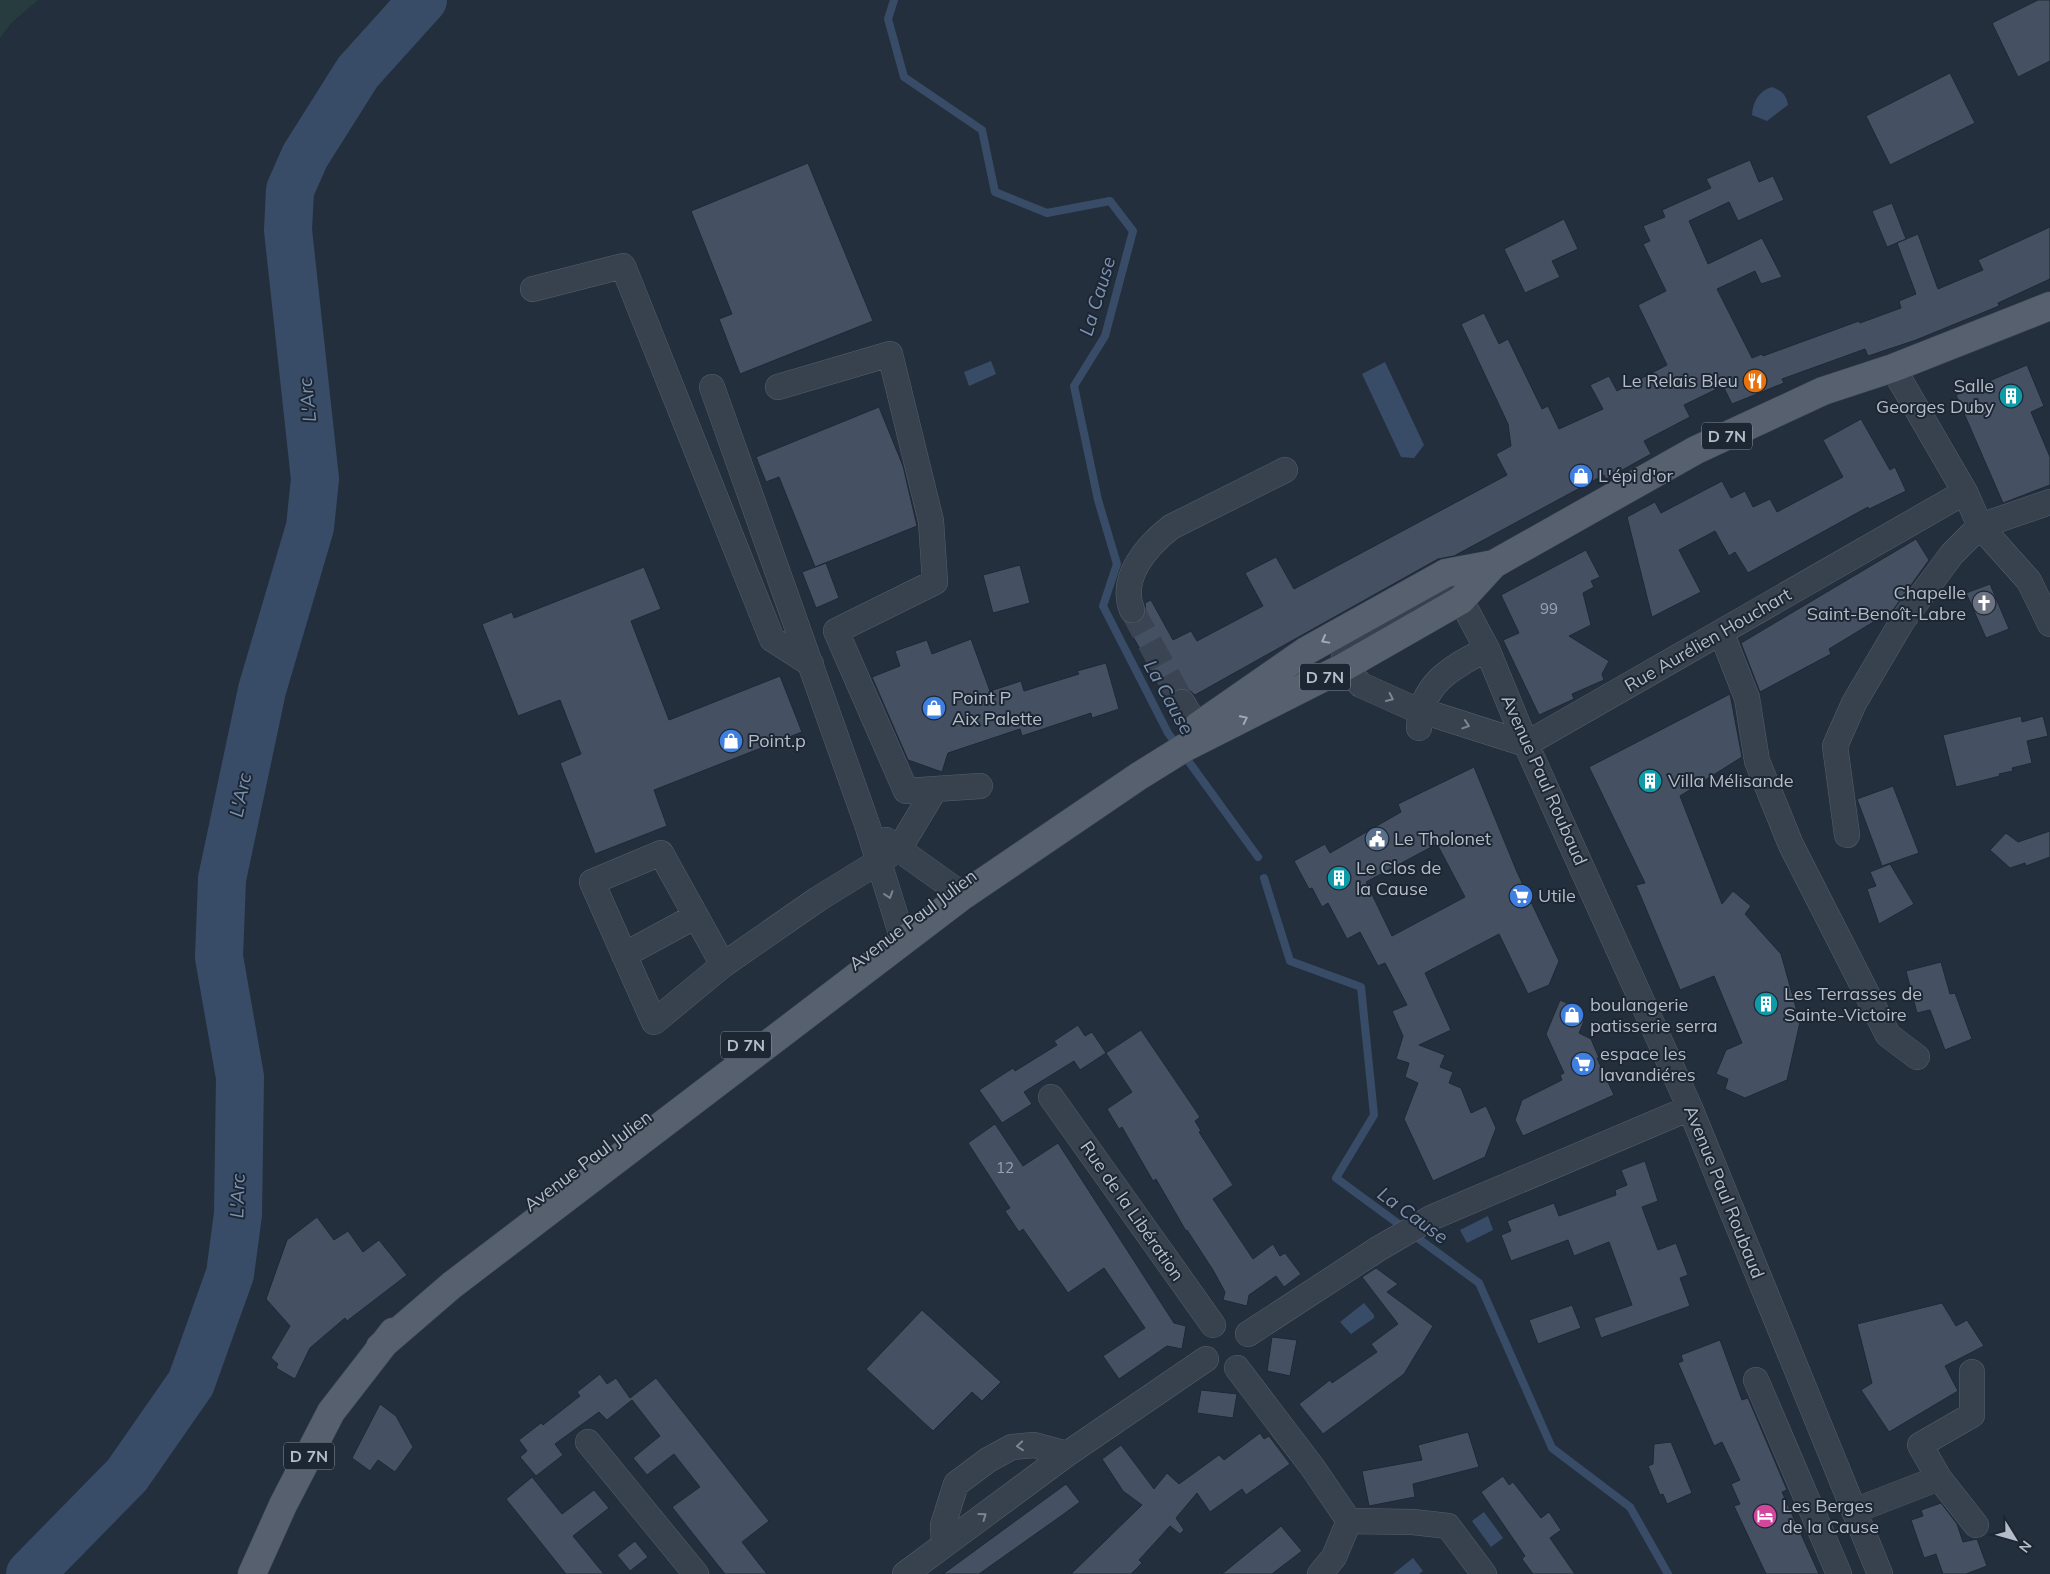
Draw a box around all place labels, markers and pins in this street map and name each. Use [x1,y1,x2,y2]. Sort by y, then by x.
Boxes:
restaurant icon: Le Relais Bleu [1742,368,1768,394]
place label: Le Relais Bleu [1622,369,1738,392]
place label: Salle Georges Duby [1876,374,1994,418]
building icon: Salle Georges Duby [1998,383,2024,409]
shop icon: L'épi d'or [1568,463,1594,489]
place label: L'épi d'or [1598,464,1673,487]
place label: Chapelle Saint-Benoît-Labre [1807,581,1966,625]
church icon: Chapelle Saint-Benoît-Labre [1971,590,1997,616]
place label: Point P Aix Palette [952,686,1042,730]
shop icon: Point P Aix Palette [921,695,947,721]
shop icon: Point.p [718,728,744,754]
place label: Point.p [748,729,806,752]
building icon: Villa Mélisande [1637,768,1663,794]
place label: Villa Mélisande [1668,769,1794,792]
public building icon: Le Tholonet [1364,826,1390,852]
place label: Le Tholonet [1394,827,1491,850]
place label: Le Clos de la Cause [1356,856,1441,900]
building icon: Le Clos de la Cause [1326,865,1352,891]
supermarket icon: Utile [1508,883,1534,909]
place label: Utile [1538,884,1576,907]
place label: Les Terrasses de Sainte-Victoire [1784,982,1922,1026]
building icon: Les Terrasses de Sainte-Victoire [1753,991,1779,1017]
place label: boulangerie patisserie serra [1590,993,1718,1037]
shop icon: boulangerie patisserie serra [1559,1002,1585,1028]
place label: espace les lavandiéres [1600,1042,1696,1086]
supermarket icon: espace les lavandiéres [1570,1051,1596,1077]
place label: Les Berges de la Cause [1782,1494,1879,1538]
hotel icon: Les Berges de la Cause [1752,1503,1778,1529]

